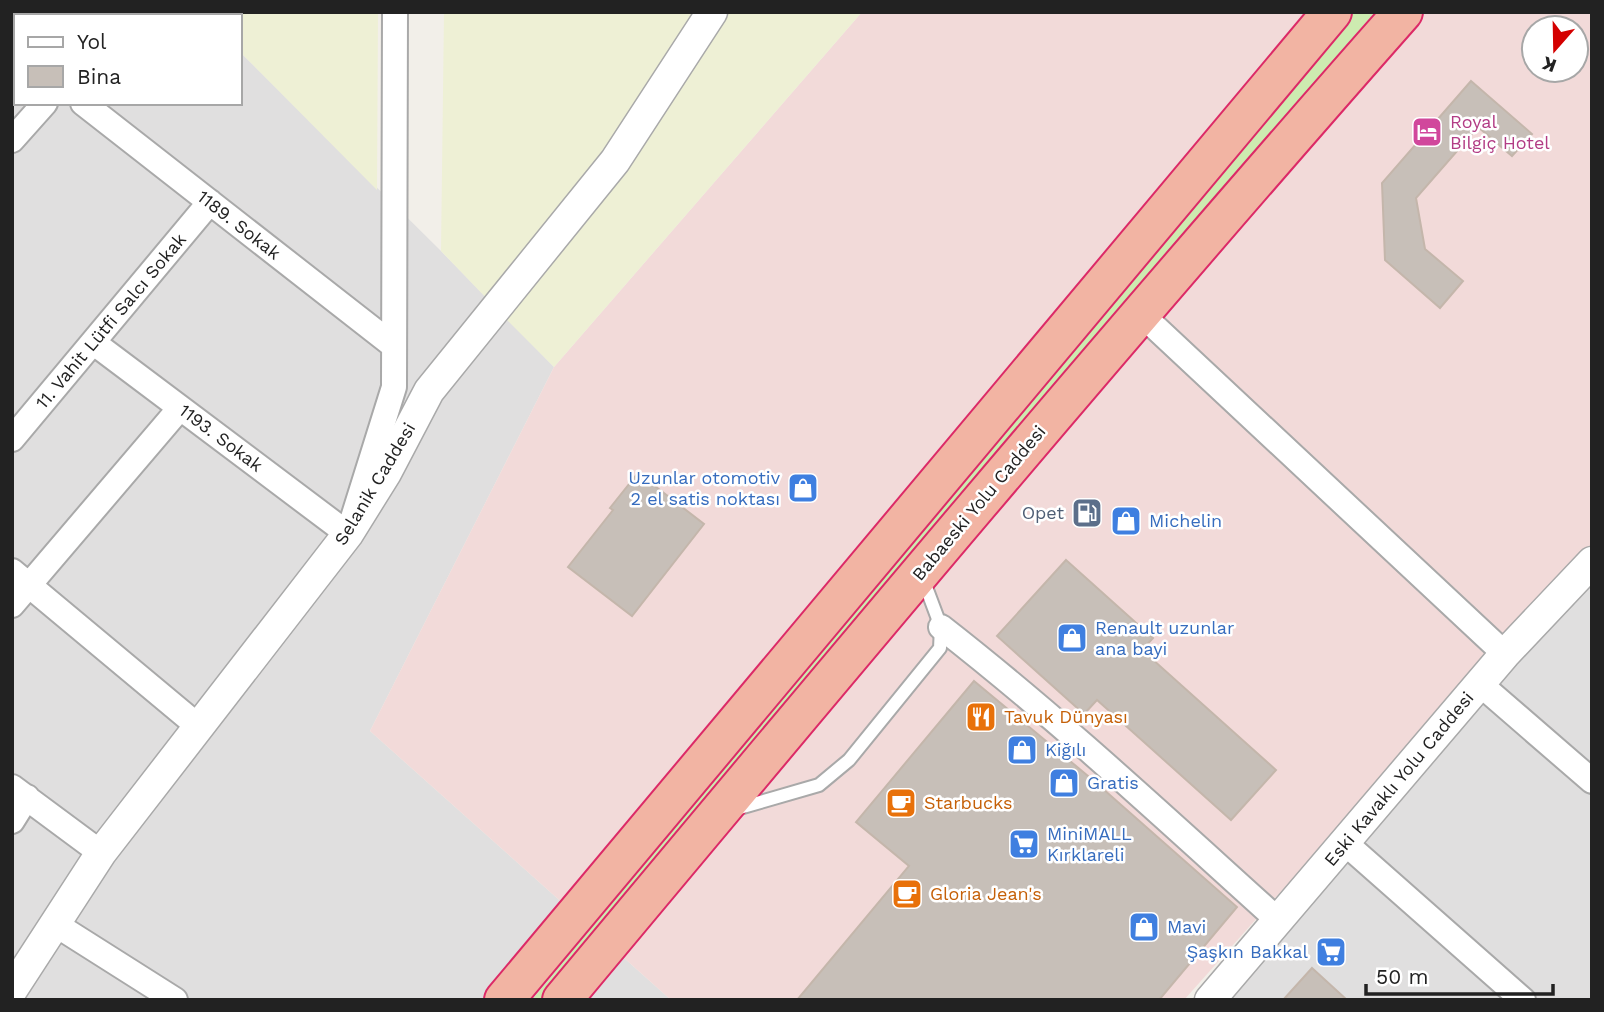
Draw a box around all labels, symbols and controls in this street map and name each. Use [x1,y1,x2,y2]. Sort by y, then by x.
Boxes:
legend [14,14,242,105]
north arrow [1520,14,1590,84]
text: Yol [77,29,107,54]
text: K [1539,51,1559,78]
text: Bina [77,64,121,89]
place label: Royal Bilgiç Hotel [1450,111,1550,153]
hotel icon: Royal Bilgiç Hotel [1410,115,1444,149]
street label: 1189. Sokak [194,186,285,264]
street label: 11. Vahit Lütfi Salcı Sokak [31,229,190,413]
street label: 1193. Sokak [175,399,267,476]
street label: Selanik Caddesi [330,419,419,549]
street label: Babaeski Yolu Caddesi [908,421,1050,584]
place label: Uzunlar otomotiv 2 el satis noktası [628,467,781,509]
shop icon: Uzunlar otomotiv 2 el satis noktası [786,471,820,505]
fuel station icon: Opet [1070,496,1104,530]
place label: Opet [1022,502,1064,523]
shop icon: Michelin [1109,504,1143,538]
place label: Michelin [1149,510,1222,531]
place label: Renault uzunlar ana bayi [1095,617,1234,659]
shop icon: Renault uzunlar ana bayi [1055,621,1089,655]
street label: Eski Kavaklı Yolu Caddesi [1320,687,1478,870]
restaurant icon: Tavuk Dünyası [964,700,998,734]
place label: Tavuk Dünyası [1004,706,1128,727]
shop icon: Kiğılı [1005,733,1039,767]
place label: Kiğılı [1045,739,1086,760]
shop icon: Gratis [1047,766,1081,800]
place label: Gratis [1087,772,1139,793]
cafe icon: Starbucks [884,786,918,820]
place label: Starbucks [924,792,1013,813]
place label: MiniMALL Kırklareli [1047,823,1132,865]
supermarket icon: MiniMALL Kırklareli [1007,827,1041,861]
cafe icon: Gloria Jean's [890,877,924,911]
place label: Gloria Jean's [930,883,1042,904]
shop icon: Mavi [1127,910,1161,944]
place label: Mavi [1167,916,1206,937]
supermarket icon: Şaşkın Bakkal [1314,935,1348,969]
place label: Şaşkın Bakkal [1187,941,1308,962]
scale bar [1366,953,1553,997]
text: 50 m [1376,964,1428,989]

